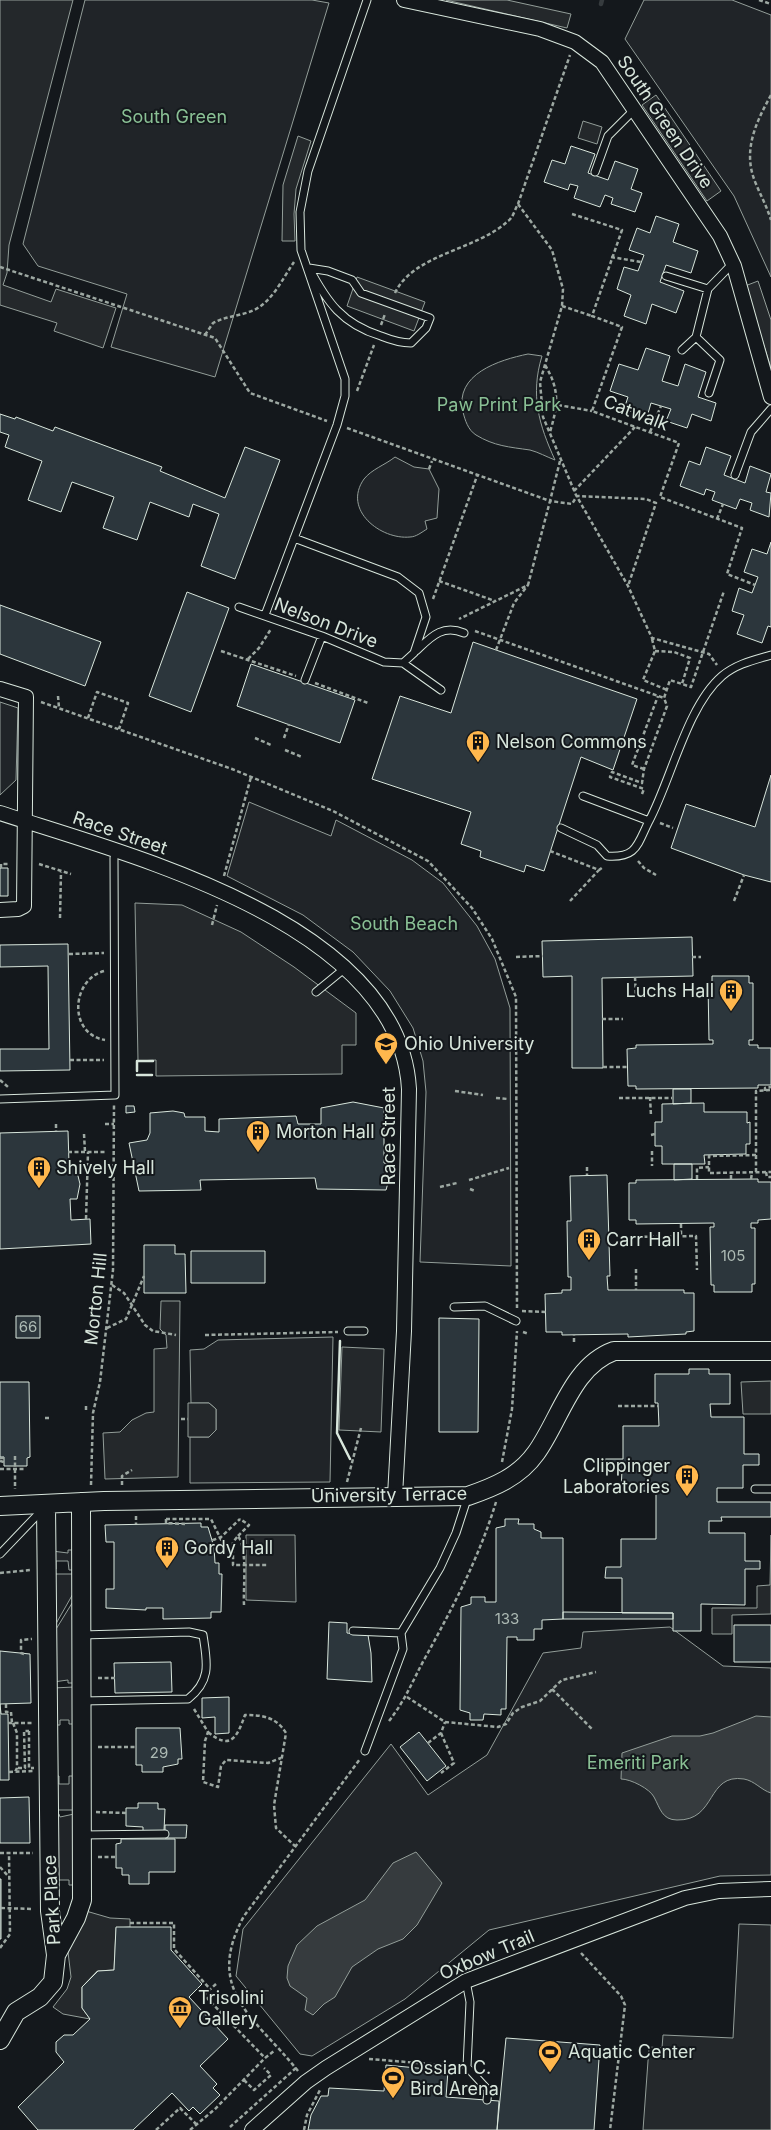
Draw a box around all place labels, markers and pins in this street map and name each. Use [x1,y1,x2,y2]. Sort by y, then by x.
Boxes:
building icon: Nelson Commons [465,729,491,763]
place label: Nelson Commons [496,731,647,752]
building icon: Luchs Hall [718,978,744,1012]
place label: Luchs Hall [625,980,714,1001]
school or university icon: Ohio University [373,1031,399,1065]
place label: Ohio University [404,1033,534,1054]
building icon: Morton Hall [245,1119,271,1153]
place label: Morton Hall [276,1121,375,1142]
building icon: Shively Hall [26,1155,52,1189]
place label: Shively Hall [56,1157,155,1178]
building icon: Carr Hall [576,1227,602,1261]
place label: Carr Hall [606,1229,680,1250]
place label: Clippinger Laboratories [563,1455,670,1497]
building icon: Clippinger Laboratories [674,1463,700,1497]
building icon: Gordy Hall [154,1535,180,1569]
place label: Gordy Hall [184,1537,273,1558]
place label: Trisolini Gallery [198,1987,264,2029]
museum icon: Trisolini Gallery [167,1995,193,2029]
sports icon: Aquatic Center [537,2039,563,2073]
place label: Aquatic Center [568,2041,695,2062]
place label: Ossian C. Bird Arena [410,2057,499,2099]
sports icon: Ossian C. Bird Arena [380,2065,406,2099]

